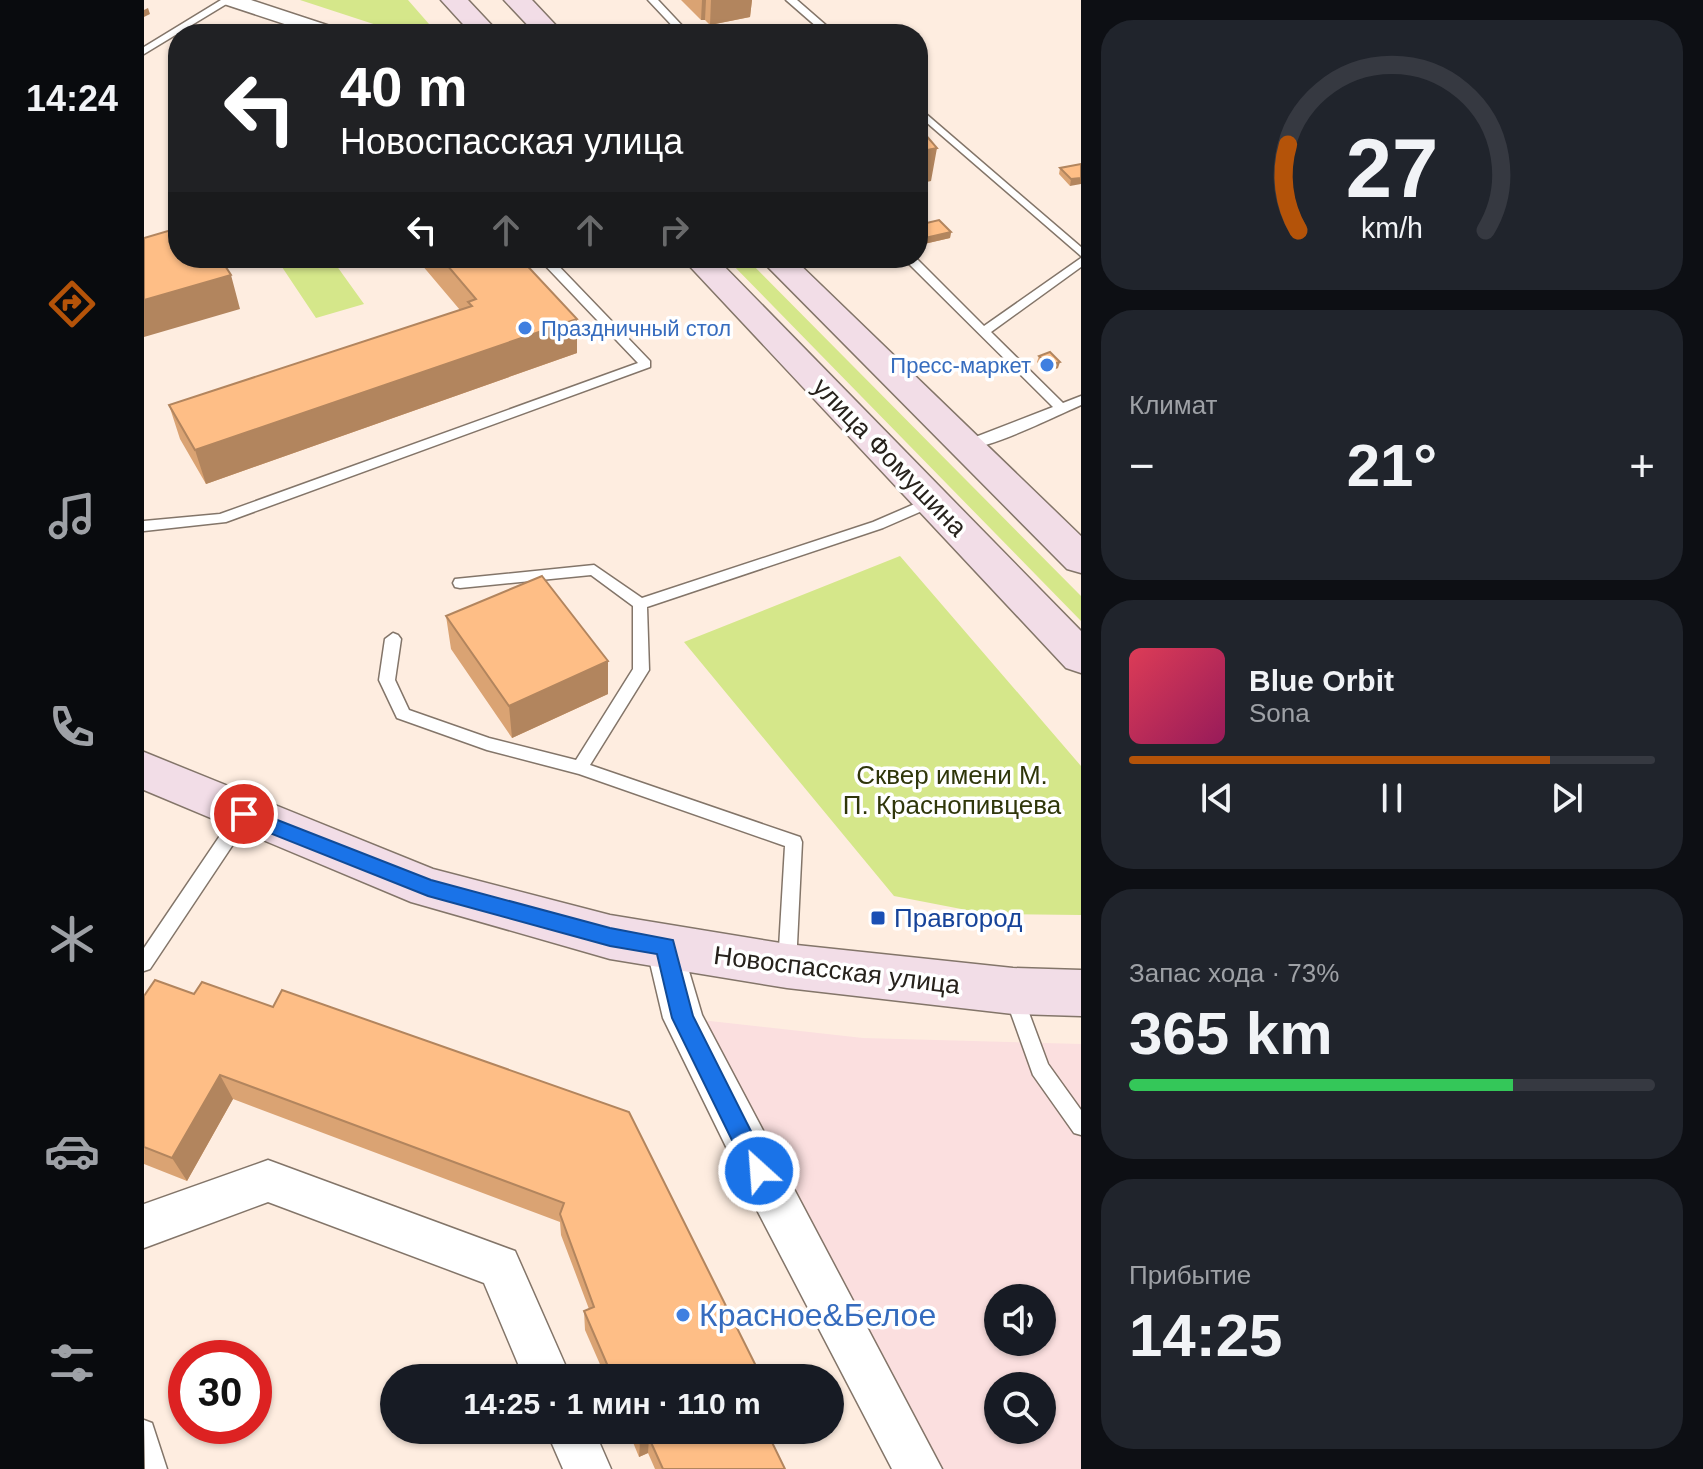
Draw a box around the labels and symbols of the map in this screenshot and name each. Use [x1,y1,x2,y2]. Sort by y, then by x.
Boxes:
place label: Праздничный стол [541,316,731,341]
marker: Праздничный стол [516,319,534,337]
place label: Пресс-маркет [890,353,1031,378]
marker: Пресс-маркет [1038,356,1056,374]
street label: улица Фомушина [807,372,974,543]
park label: Сквер имени М. П. Краснопивцева [843,760,1062,820]
pin [210,780,278,848]
place label: Правгород [894,903,1022,933]
marker: Правгород [869,909,887,927]
street label: Новоспасская улица [712,940,962,1000]
position arrow [717,1129,801,1213]
place label: Красное&Белое [699,1297,936,1333]
marker: Красное&Белое [674,1306,692,1324]
speed limit sign: 30 [168,1340,272,1444]

